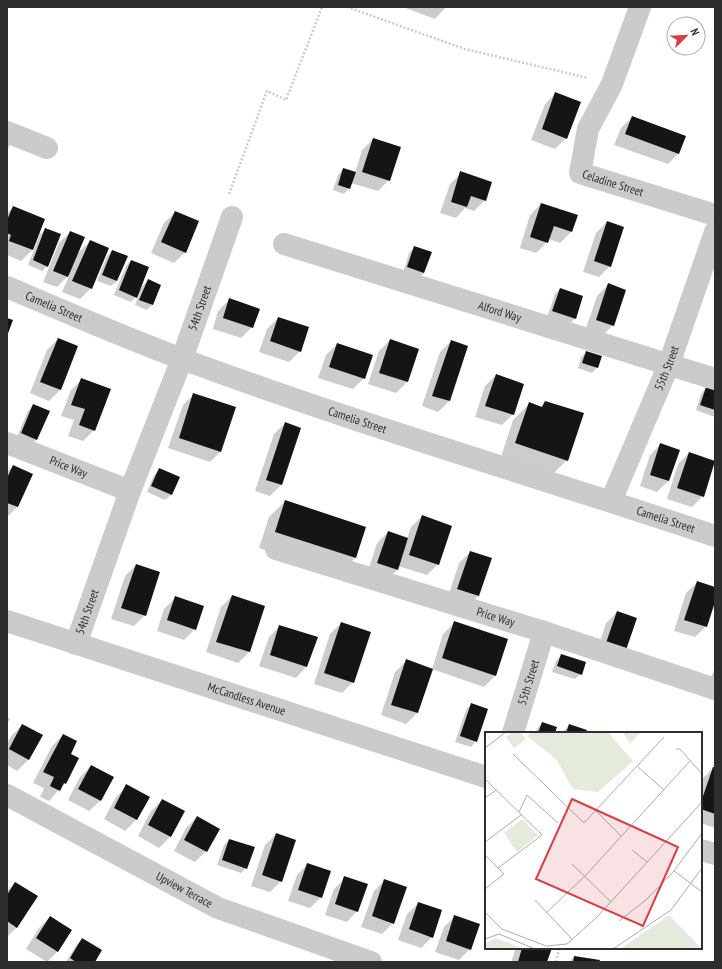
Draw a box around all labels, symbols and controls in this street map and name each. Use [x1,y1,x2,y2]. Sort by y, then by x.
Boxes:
north arrow [666,16,706,56]
text: N [688,26,703,38]
street label: Celadine Street [581,166,646,199]
street label: 54th Street [185,283,215,333]
street label: Camelia Street [23,288,86,326]
street label: Alford Way [476,297,524,325]
street label: 55th Street [651,343,682,393]
street label: Camelia Street [326,403,389,437]
street label: Price Way [48,452,90,481]
street label: Camelia Street [635,503,698,536]
street label: 54th Street [72,587,102,636]
street label: Price Way [475,604,517,630]
street label: 55th Street [514,657,542,707]
street label: McCandless Avenue [206,679,288,718]
inset map [485,732,702,949]
street label: Upview Terrace [153,868,215,911]

